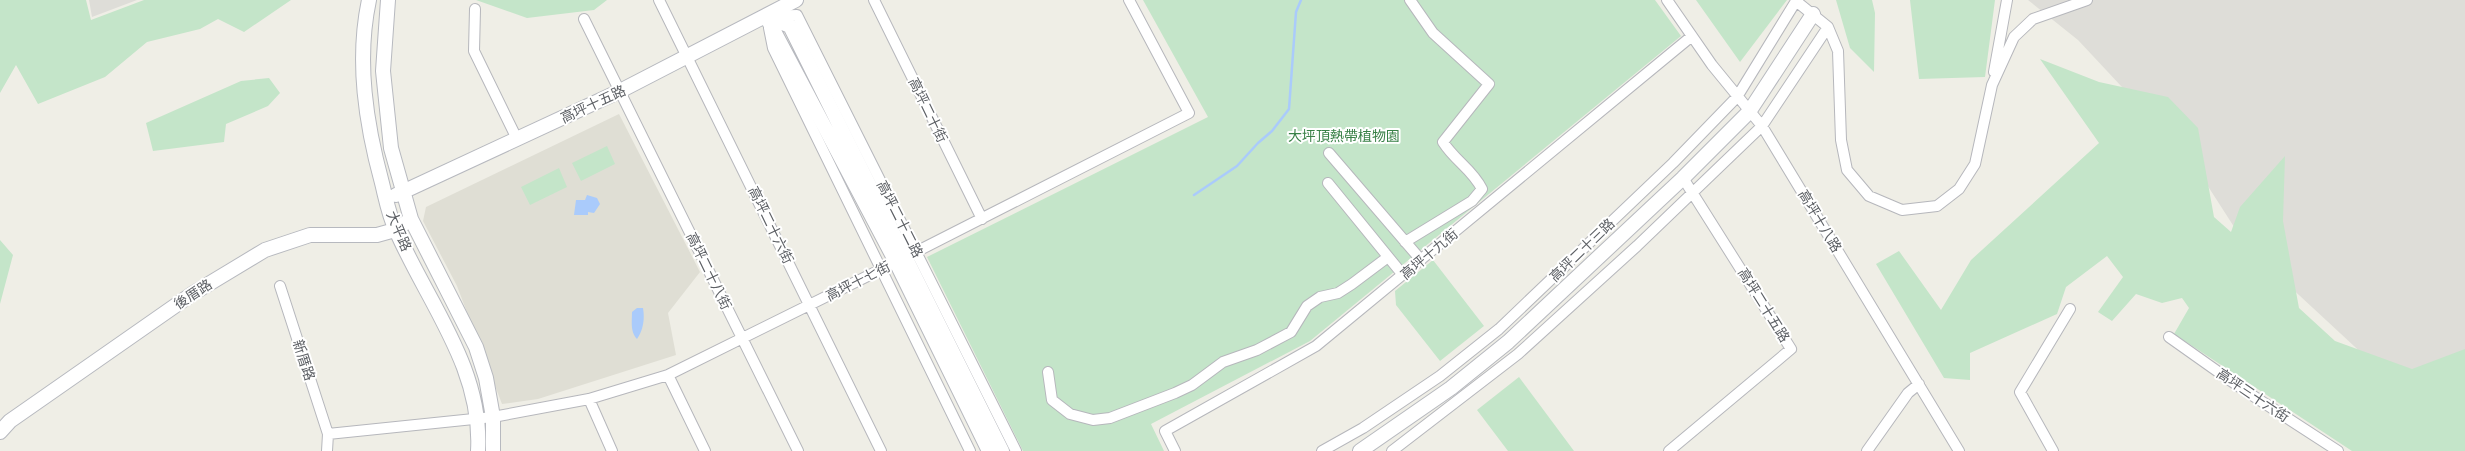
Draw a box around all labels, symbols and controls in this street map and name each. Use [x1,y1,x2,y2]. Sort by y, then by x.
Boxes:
street label: 高坪二十街 [904,74,952,146]
street label: 高坪十五路 [557,80,629,128]
park label: 大坪頂熱帶植物園 [1288,126,1400,146]
street label: 高坪二十二路 [872,177,928,261]
street label: 高坪二十六街 [744,183,798,267]
street label: 高坪十八路 [1793,186,1847,256]
street label: 大平路 [382,208,416,254]
street label: 高坪二十三路 [1545,214,1619,286]
street label: 高坪十九街 [1396,224,1462,284]
street label: 高坪二十八街 [682,229,736,313]
street label: 高坪十七街 [822,256,894,306]
street label: 高坪二十五路 [1733,264,1795,346]
street label: 後厝路 [170,274,216,314]
street label: 新厝路 [288,337,320,383]
street label: 高坪三十六街 [2213,363,2293,427]

